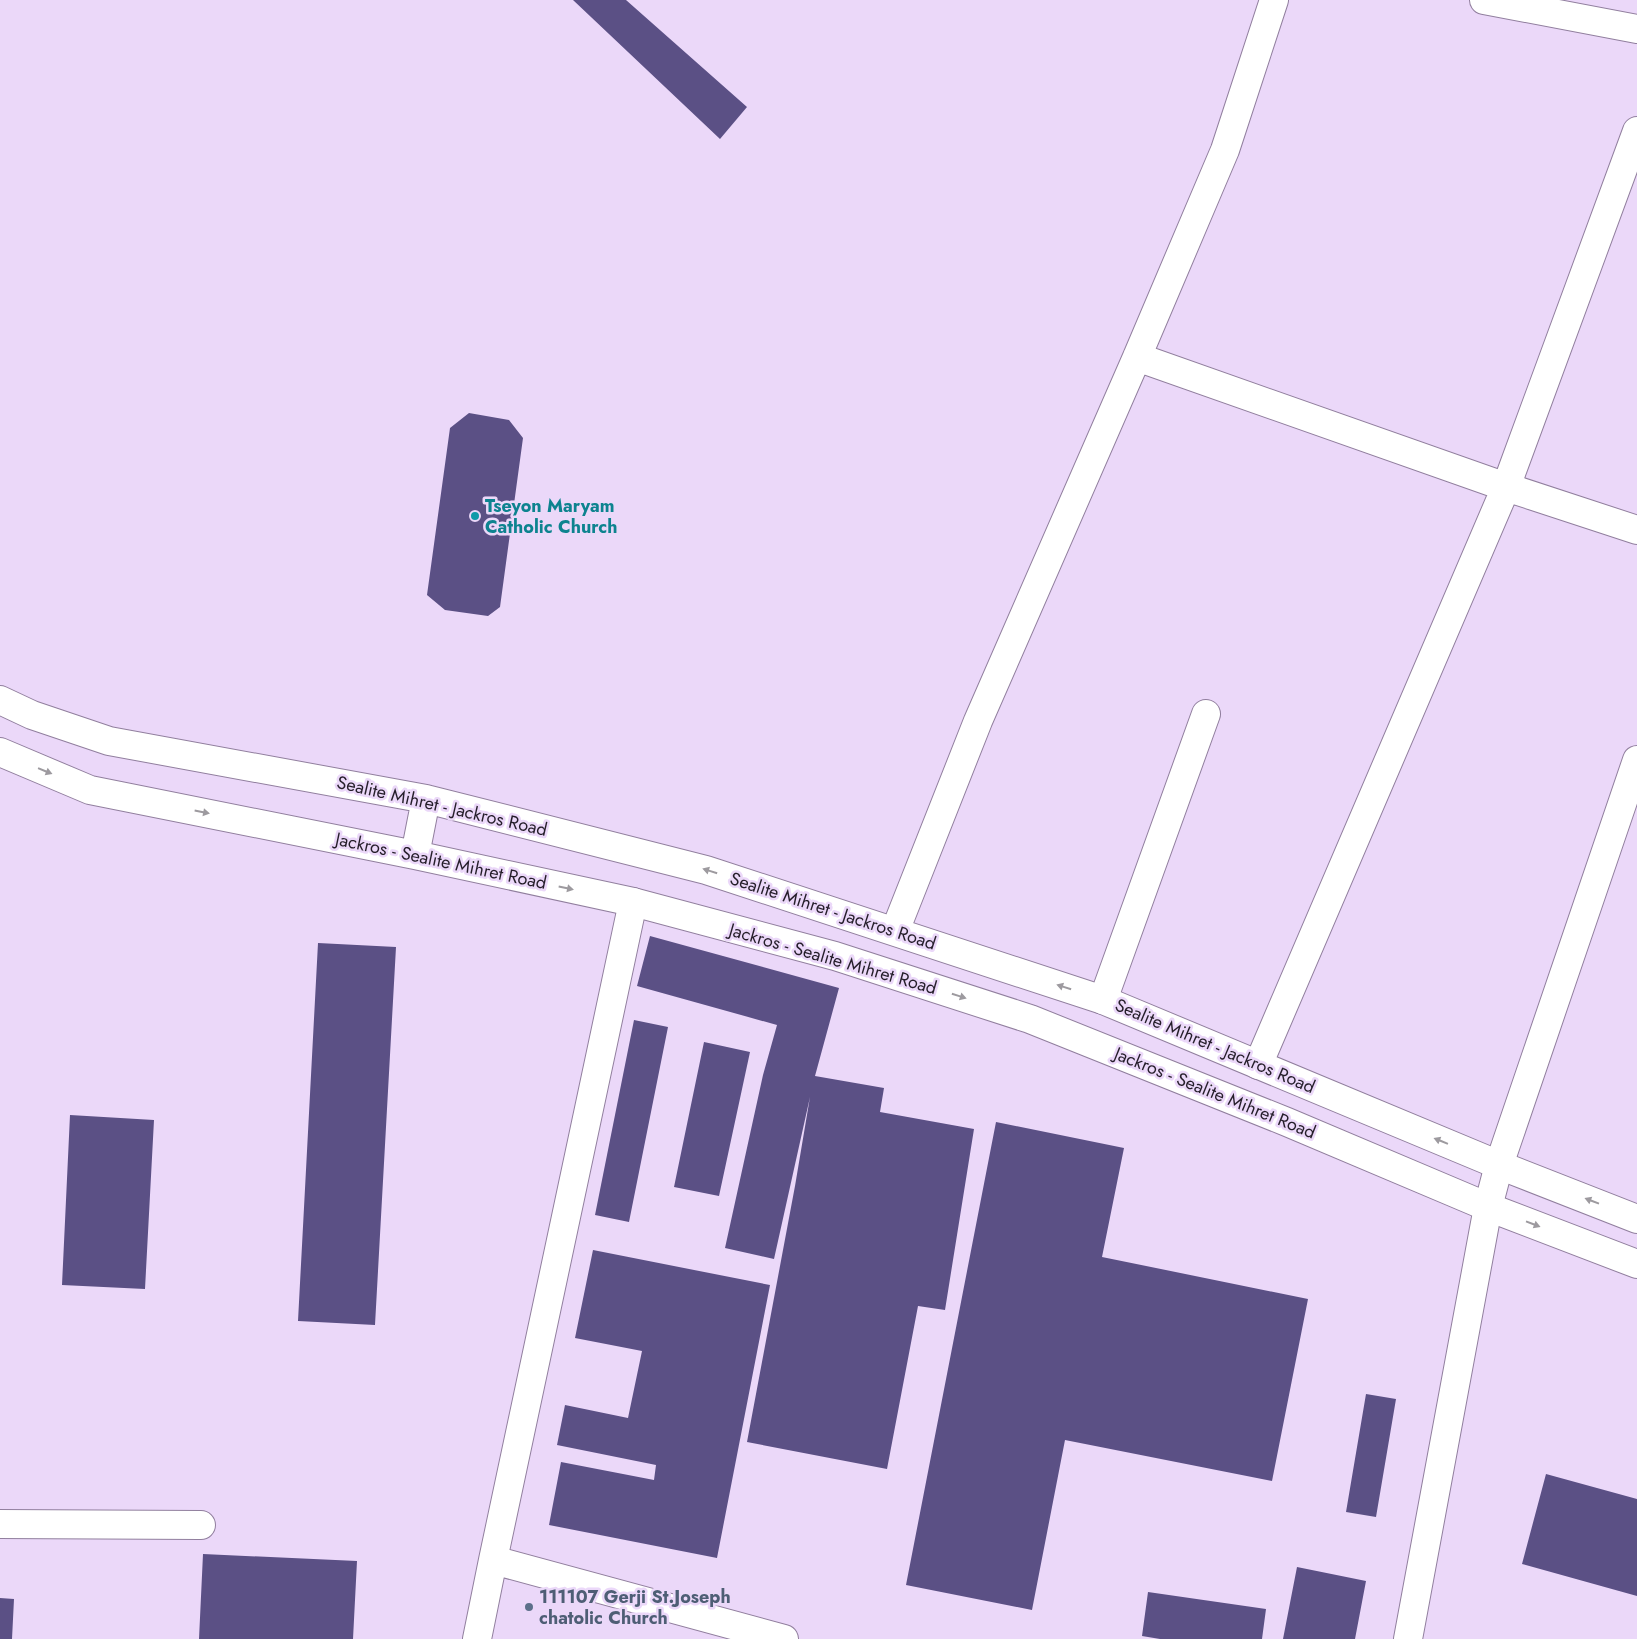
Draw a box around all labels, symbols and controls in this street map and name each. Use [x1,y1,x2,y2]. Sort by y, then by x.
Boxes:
place label: Tseyon Maryam Catholic Church [485,493,618,540]
marker: Tseyon Maryam Catholic Church [469,510,481,522]
one-way arrow [38,768,52,776]
street label: Sealite Mihret - Jackros Road [334,769,550,843]
one-way arrow [194,808,209,816]
street label: Jackros - Sealite Mihret Road [331,826,549,896]
street label: Sealite Mihret - Jackros Road [727,865,939,957]
one-way arrow [702,867,717,875]
one-way arrow [559,884,574,892]
street label: Jackros - Sealite Mihret Road [724,916,940,1001]
one-way arrow [1056,982,1071,990]
street label: Sealite Mihret - Jackros Road [1111,992,1319,1100]
one-way arrow [951,993,966,1000]
street label: Jackros - Sealite Mihret Road [1109,1040,1320,1145]
one-way arrow [1433,1137,1448,1145]
one-way arrow [1584,1197,1599,1205]
one-way arrow [1526,1220,1541,1228]
place label: 111107 Gerji St.Joseph chatolic Church [539,1584,731,1631]
marker: 111107 Gerji St.Joseph chatolic Church [523,1601,535,1613]

